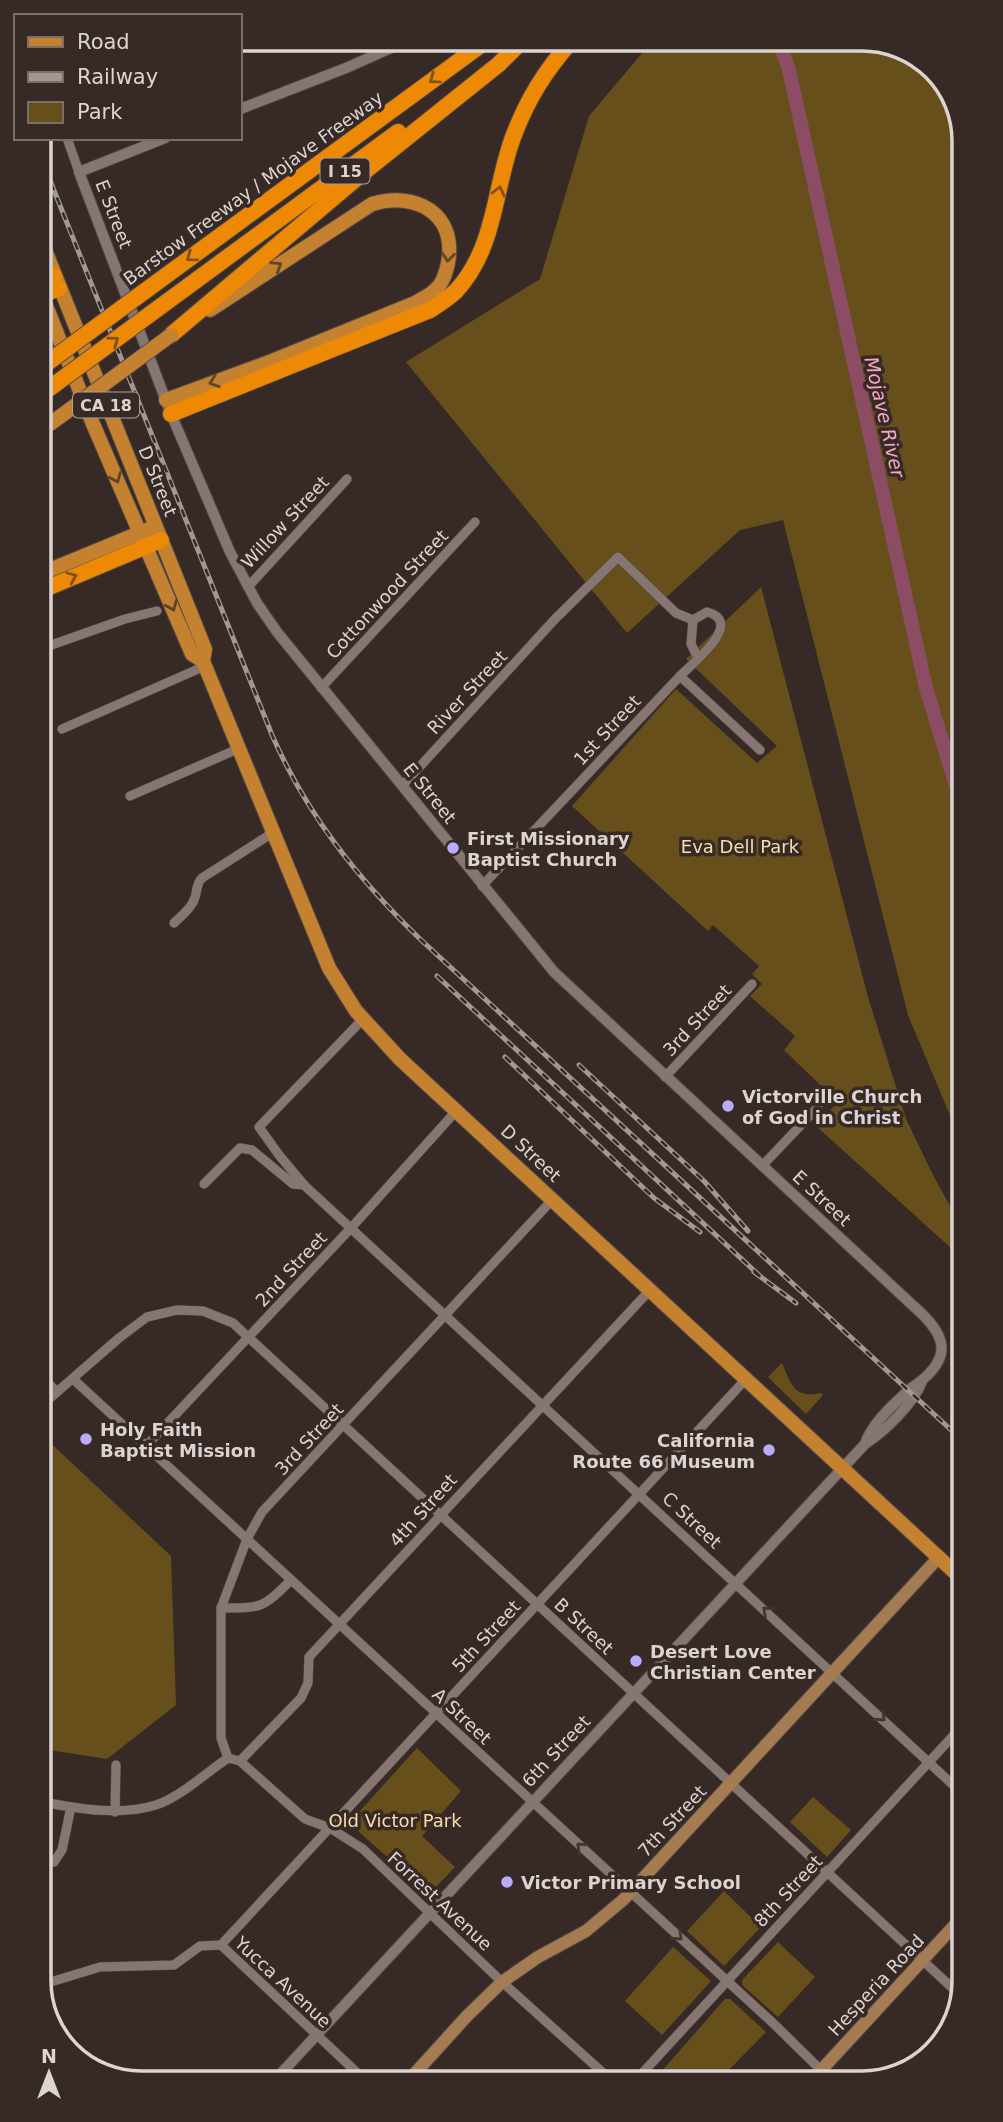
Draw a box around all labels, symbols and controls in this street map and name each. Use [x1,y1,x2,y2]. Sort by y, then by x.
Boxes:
legend [14,14,242,140]
text: Road [77,30,130,54]
text: Railway [77,65,158,89]
one-way arrow [429,71,442,84]
street label: Barstow Freeway / Mojave Freeway [119,87,387,289]
text: Park [77,100,123,124]
road number: I 15 [320,158,370,183]
street label: E Street [91,177,137,251]
one-way arrow [491,185,505,197]
one-way arrow [186,249,199,262]
one-way arrow [441,252,456,263]
one-way arrow [270,261,283,274]
one-way arrow [106,336,119,349]
water label: Mojave River [860,355,910,481]
one-way arrow [208,374,220,388]
road number: CA 18 [73,392,139,418]
street label: D Street [134,443,182,519]
one-way arrow [108,471,122,484]
street label: Willow Street [237,471,333,573]
street label: Cottonwood Street [322,525,452,663]
one-way arrow [65,571,78,585]
one-way arrow [164,599,178,612]
street label: River Street [423,646,511,738]
street label: 1st Street [569,691,645,769]
street label: E Street [399,758,461,828]
place label: First Missionary Baptist Church [467,828,630,870]
park label: Eva Dell Park [681,836,800,857]
marker: First Missionary Baptist Church [445,840,461,856]
street label: 3rd Street [658,980,736,1060]
place label: Victorville Church of God in Christ [742,1086,922,1128]
marker: Victorville Church of God in Christ [720,1098,736,1114]
street label: D Street [497,1120,565,1186]
street label: E Street [789,1166,855,1230]
street label: 2nd Street [251,1227,331,1311]
street label: 3rd Street [270,1399,348,1479]
place label: Holy Faith Baptist Mission [100,1419,256,1461]
place label: California Route 66 Museum [572,1430,755,1472]
marker: Holy Faith Baptist Mission [78,1431,94,1447]
marker: California Route 66 Museum [761,1442,777,1458]
street label: 4th Street [385,1469,461,1551]
street label: C Street [658,1487,726,1553]
street label: B Street [550,1594,618,1658]
street label: 5th Street [448,1596,524,1676]
one-way arrow [762,1606,775,1619]
place label: Desert Love Christian Center [650,1641,816,1683]
marker: Desert Love Christian Center [628,1653,644,1669]
street label: A Street [428,1684,496,1748]
one-way arrow [873,1708,886,1721]
street label: 6th Street [518,1711,594,1791]
street label: 7th Street [634,1781,710,1861]
park label: Old Victor Park [328,1810,462,1831]
one-way arrow [576,1843,589,1855]
street label: Forrest Avenue [384,1847,496,1955]
street label: 8th Street [750,1851,826,1931]
place label: Victor Primary School [521,1872,741,1893]
marker: Victor Primary School [499,1874,515,1890]
one-way arrow [670,1928,683,1941]
street label: Hesperia Road [824,1930,928,2040]
street label: Yucca Avenue [230,1931,335,2032]
north arrow [14,2038,84,2108]
text: N [41,2045,57,2067]

